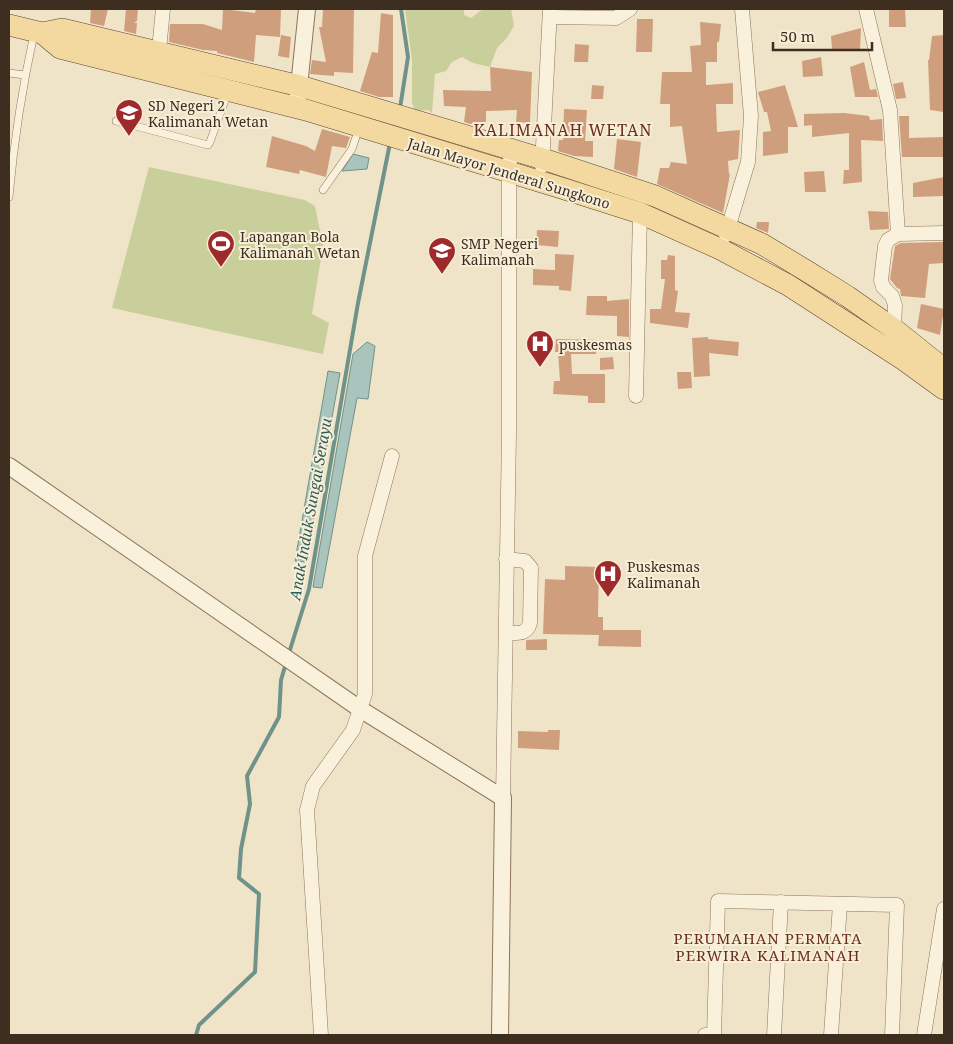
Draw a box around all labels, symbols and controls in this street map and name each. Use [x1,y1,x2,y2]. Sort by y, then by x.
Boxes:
scale bar [773,20,872,52]
text: 50 m [780,26,815,46]
place label: SD Negeri 2 Kalimanah Wetan [148,96,268,131]
school or university icon: SD Negeri 2 Kalimanah Wetan [114,98,144,137]
district label: KALIMANAH WETAN [473,119,653,141]
street label: Jalan Mayor Jenderal Sungkono [405,133,613,213]
place label: Lapangan Bola Kalimanah Wetan [240,227,360,262]
sports icon: Lapangan Bola Kalimanah Wetan [206,229,236,268]
place label: SMP Negeri Kalimanah [461,234,539,269]
school or university icon: SMP Negeri Kalimanah [427,236,457,275]
hospital icon: puskesmas [525,329,555,368]
place label: puskesmas [559,335,632,354]
water label: Anak Induk Sungai Serayu [284,416,336,603]
place label: Puskesmas Kalimanah [627,557,701,592]
hospital icon: Puskesmas Kalimanah [593,559,623,598]
district label: PERUMAHAN PERMATA PERWIRA KALIMANAH [673,928,863,965]

